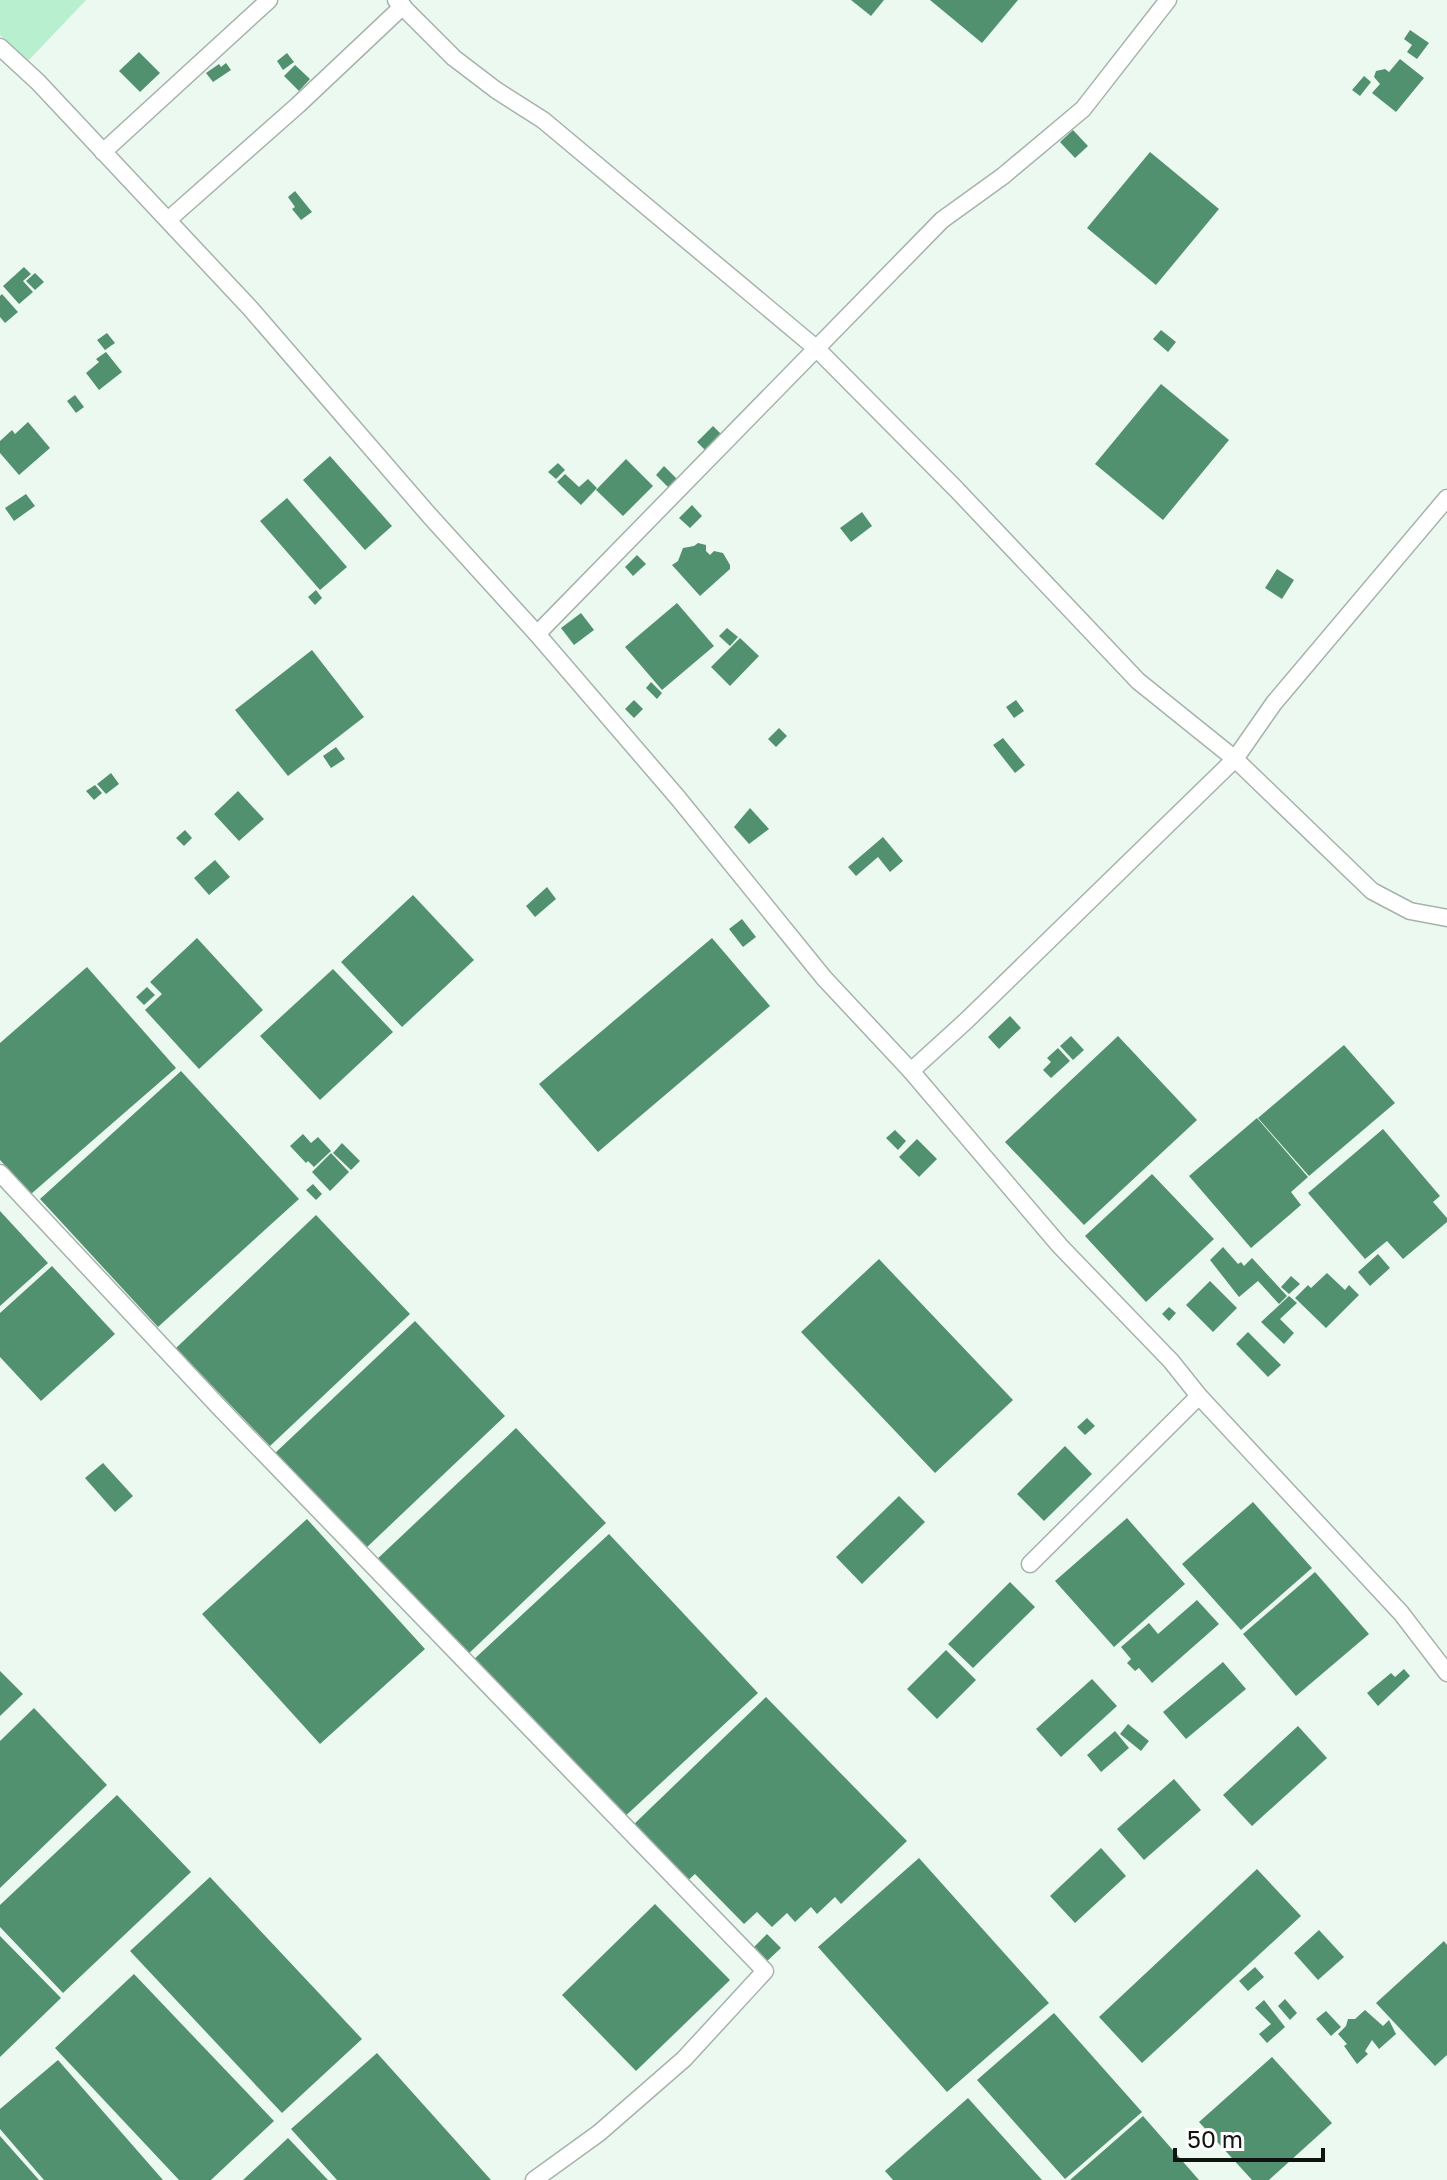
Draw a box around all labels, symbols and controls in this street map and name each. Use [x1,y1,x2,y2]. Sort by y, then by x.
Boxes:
scale bar [1175,2112,1323,2162]
text: 50 m [1187,2124,1243,2153]

